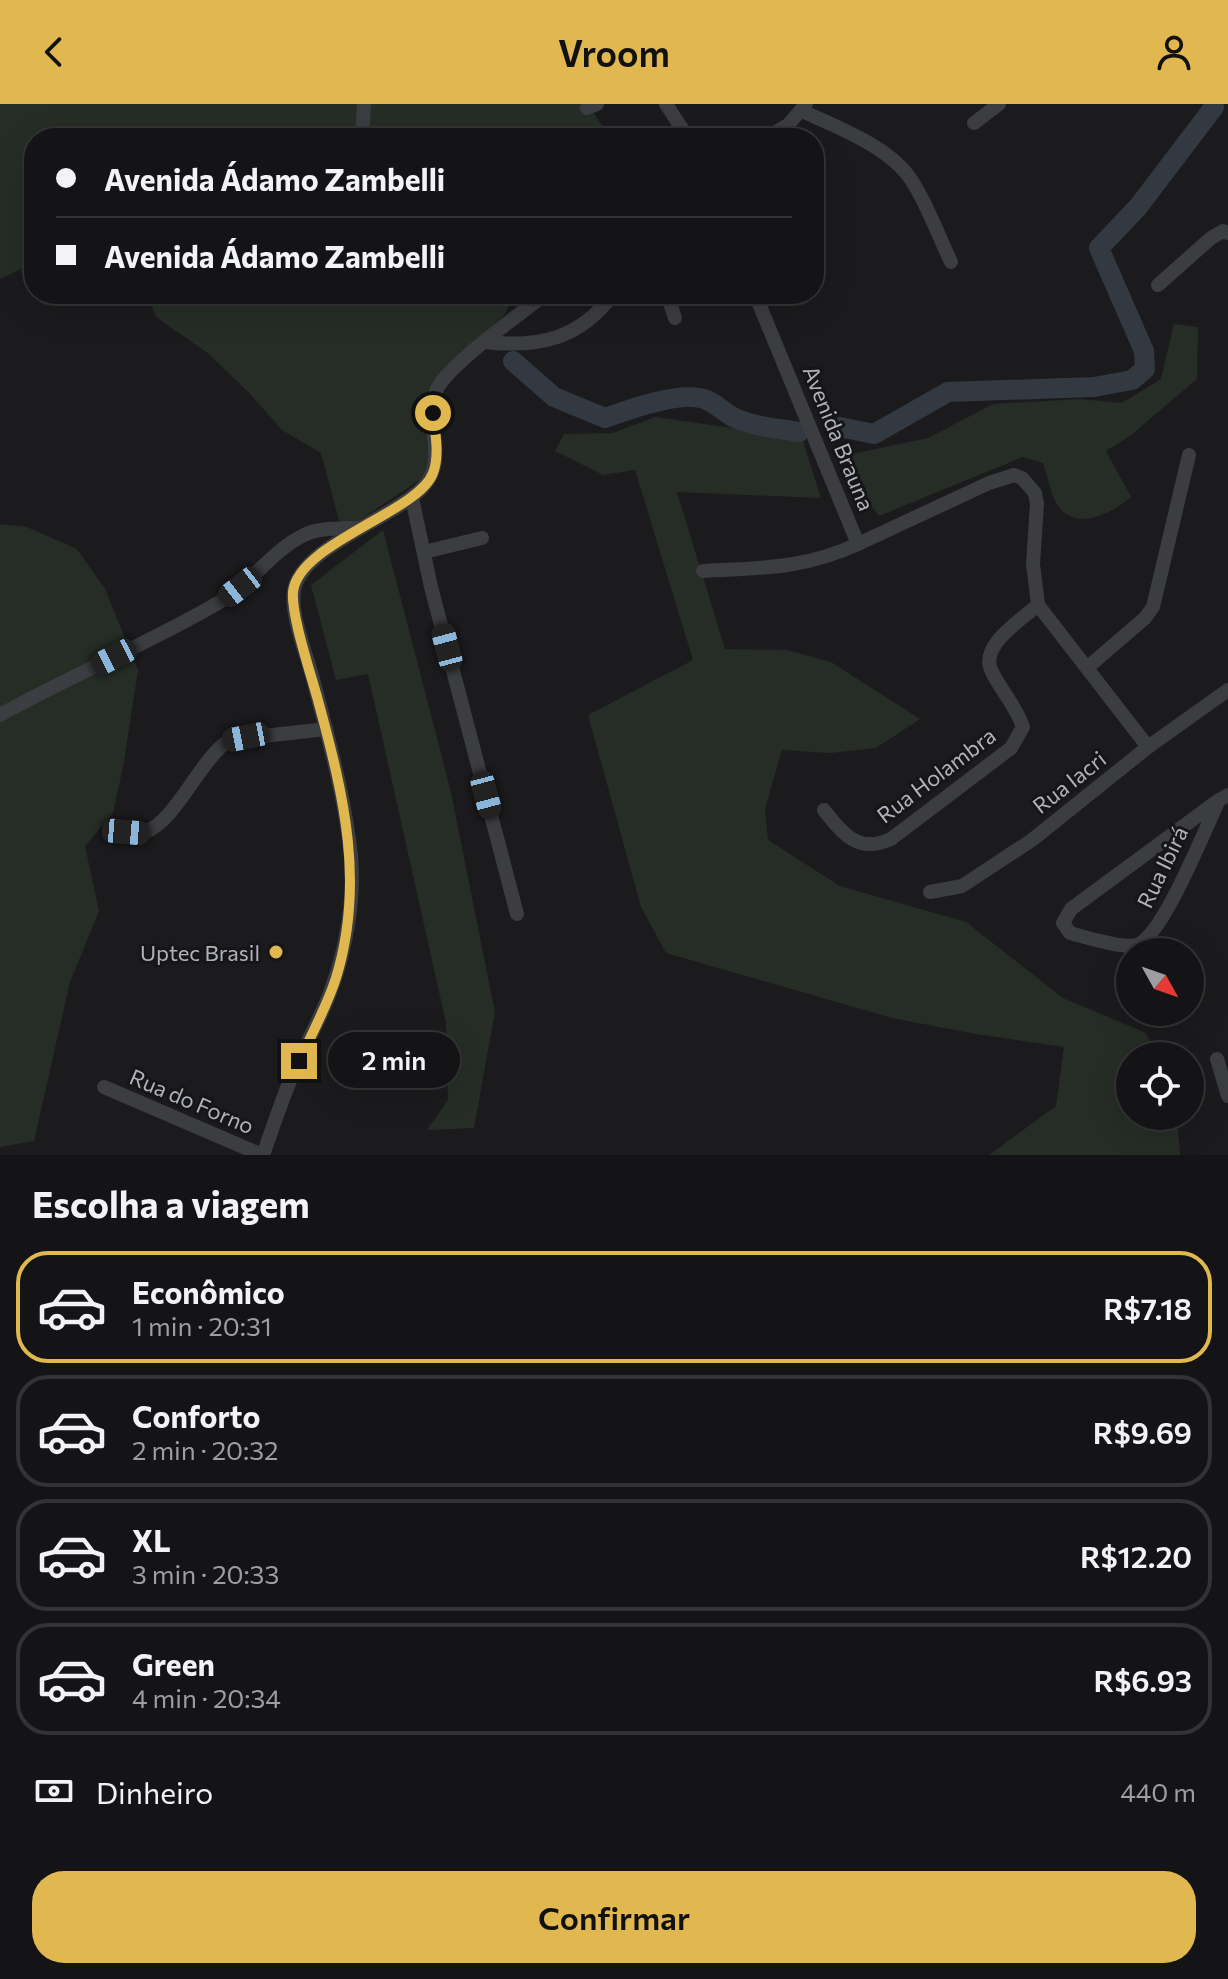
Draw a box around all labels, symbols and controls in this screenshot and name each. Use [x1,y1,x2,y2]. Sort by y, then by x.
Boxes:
icon: back [32,30,76,74]
text: Vroom [558,30,670,74]
icon: person [1152,30,1196,74]
text: Avenida Ádamo Zambelli [104,160,445,197]
text: Avenida Ádamo Zambelli [104,237,445,274]
street label: Avenida Brauna [798,361,880,515]
route start [415,395,451,431]
car [214,563,266,611]
car [429,621,465,673]
car [87,635,141,679]
car [220,721,272,753]
street label: Rua Holambra [871,722,1001,828]
street label: Rua Iacri [1027,745,1111,819]
car [468,769,504,821]
car [101,818,151,846]
street label: Rua Ibirá [1131,822,1193,912]
north arrow [1116,938,1204,1026]
map controls [1116,938,1204,1130]
place label: Uptec Brasil [140,939,260,966]
marker: Uptec Brasil [267,943,285,961]
callout: 2 min [327,1033,459,1089]
button: locate [1116,1042,1204,1130]
route end [281,1043,317,1079]
text: 2 min [362,1044,426,1075]
street label: Rua do Forno [126,1063,258,1139]
text: Escolha a viagem [32,1181,310,1225]
icon: car [36,1271,108,1343]
text: Econômico [132,1273,285,1310]
text: R$7.18 [1103,1289,1192,1326]
text: 1 min · 20:31 [132,1310,272,1341]
icon: car [36,1395,108,1467]
text: Conforto [132,1397,260,1434]
text: R$9.69 [1093,1413,1192,1450]
text: 2 min · 20:32 [132,1434,278,1465]
icon: car [36,1519,108,1591]
text: XL [132,1521,171,1558]
text: R$12.20 [1080,1537,1192,1574]
text: 3 min · 20:33 [132,1558,279,1589]
icon: car [36,1643,108,1715]
text: Green [132,1645,215,1682]
text: R$6.93 [1094,1661,1192,1698]
text: 4 min · 20:34 [132,1682,281,1713]
icon: cash [32,1769,76,1813]
text: Dinheiro [96,1773,213,1810]
text: 440 m [1120,1776,1196,1807]
button: Confirmar [32,1871,1196,1963]

